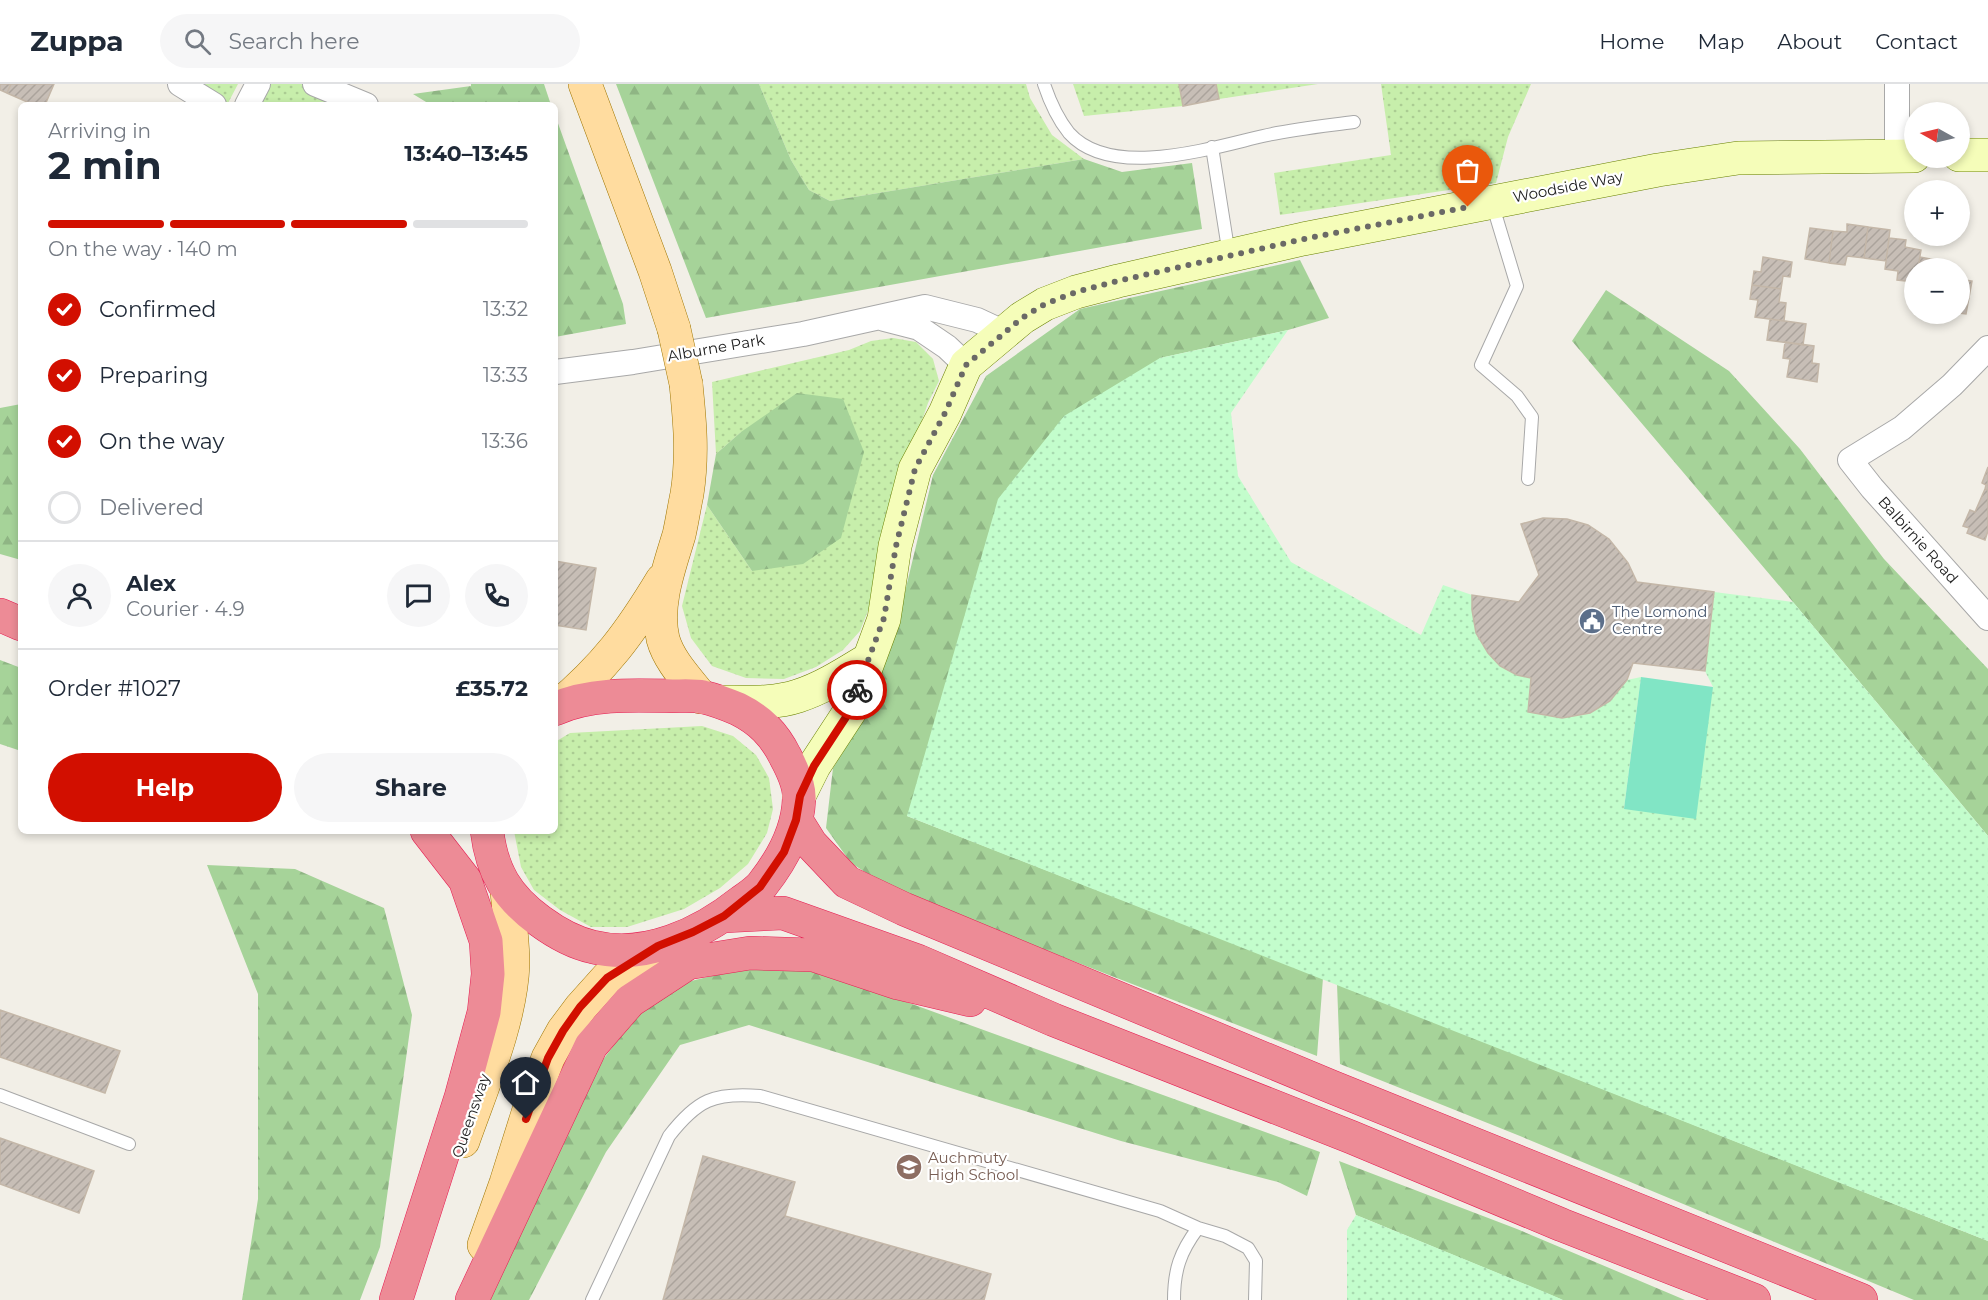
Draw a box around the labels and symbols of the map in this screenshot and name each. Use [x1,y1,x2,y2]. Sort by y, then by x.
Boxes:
north arrow [1904,102,1970,168]
pin [1442,145,1493,207]
street label: Woodside Way [1511,166,1625,207]
street label: Alburne Park [666,330,766,365]
street label: Balbirnie Road [1874,492,1962,587]
place label: The Lomond Centre [1612,602,1708,638]
public building icon: The Lomond Centre [1577,606,1607,636]
courier [827,660,887,720]
pin [500,1057,551,1119]
street label: Queensway [447,1070,494,1160]
place label: Auchmuty High School [928,1148,1019,1184]
school or university icon: Auchmuty High School [894,1152,924,1182]

